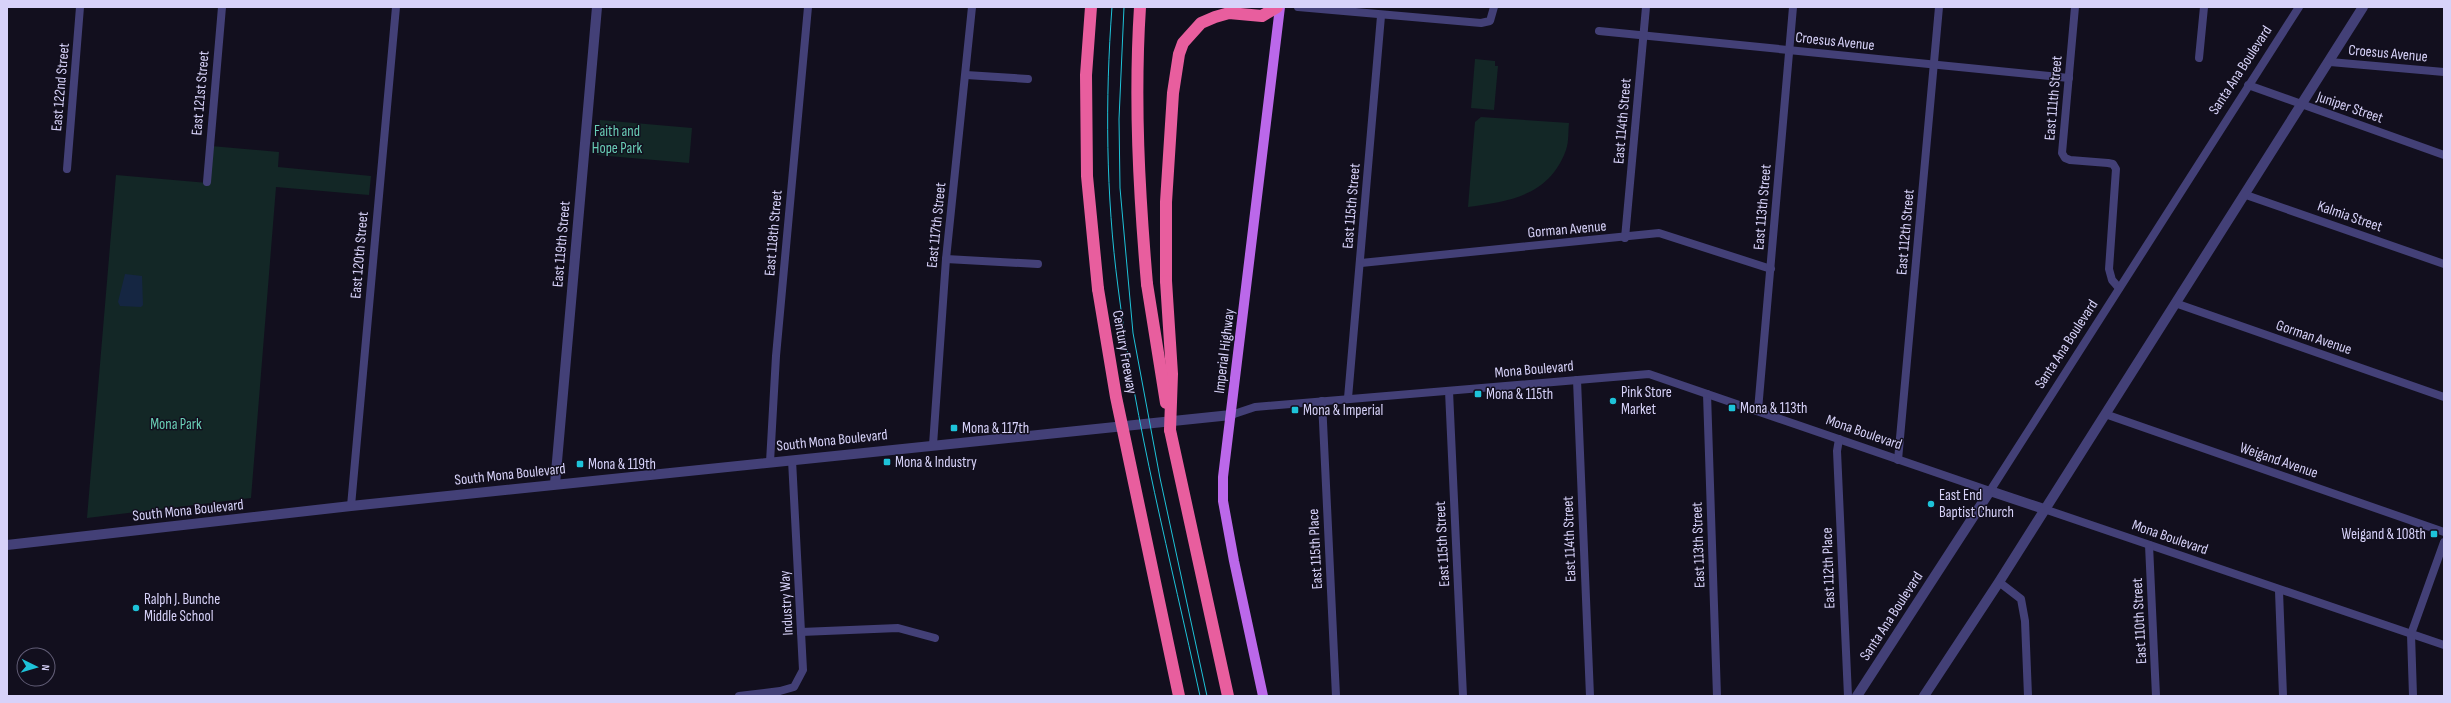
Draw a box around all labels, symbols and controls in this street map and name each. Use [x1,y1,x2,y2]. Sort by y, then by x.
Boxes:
street label: Santa Ana Boulevard [2205,22,2276,118]
street label: Croesus Avenue [1794,28,1876,55]
street label: Croesus Avenue [2347,41,2428,66]
street label: East 122nd Street [47,42,74,132]
street label: East 121st Street [187,49,214,136]
street label: East 111th Street [2040,55,2067,141]
street label: East 114th Street [1609,77,1636,165]
street label: Juniper Street [2313,87,2386,128]
park label: Faith and Hope Park [592,122,642,158]
street label: East 115th Street [1338,162,1365,250]
street label: East 113th Street [1749,163,1776,251]
street label: East 117th Street [923,181,950,269]
street label: East 112th Street [1892,188,1919,276]
street label: East 118th Street [760,189,787,277]
street label: Kalmia Street [2315,196,2385,237]
street label: East 119th Street [548,200,575,288]
street label: East 120th Street [346,210,373,299]
street label: Gorman Avenue [1527,217,1607,242]
street label: Santa Ana Boulevard [2031,296,2102,392]
street label: Imperial Highway [1210,307,1239,395]
street label: Century Freeway [1108,309,1141,396]
street label: Gorman Avenue [2273,316,2354,359]
street label: Mona Boulevard [1494,357,1574,382]
place label: Pink Store Market [1621,383,1672,419]
place label: Mona & 115th [1486,385,1553,404]
marker: Mona & 115th [1473,389,1483,399]
marker: Pink Store Market [1608,396,1618,406]
place label: Mona & 113th [1740,399,1807,418]
place label: Mona & Imperial [1303,401,1383,420]
marker: Mona & 113th [1727,403,1737,413]
marker: Mona & Imperial [1290,405,1300,415]
street label: Mona Boulevard [1823,411,1904,454]
park label: Mona Park [150,415,202,434]
place label: Mona & 117th [962,419,1029,438]
marker: Mona & 117th [949,423,959,433]
street label: South Mona Boulevard [776,425,889,456]
street label: Weigand Avenue [2237,438,2321,483]
place label: Mona & Industry [895,453,977,472]
place label: Mona & 119th [588,455,656,474]
marker: Mona & Industry [882,457,892,467]
street label: South Mona Boulevard [454,459,567,490]
marker: Mona & 119th [575,459,585,469]
place label: East End Baptist Church [1939,486,2014,522]
street label: South Mona Boulevard [132,495,245,526]
street label: East 114th Street [1558,495,1580,582]
marker: East End Baptist Church [1926,499,1936,509]
street label: East 115th Street [1431,500,1454,587]
street label: East 113th Street [1687,501,1709,588]
street label: East 115th Place [1304,508,1327,590]
street label: Mona Boulevard [2129,516,2210,559]
place label: Weigand & 108th [2342,525,2426,544]
street label: East 112th Place [1818,527,1839,609]
marker: Weigand & 108th [2429,529,2439,539]
street label: Santa Ana Boulevard [1856,568,1927,664]
street label: Industry Way [775,570,798,636]
street label: East 110th Street [2128,577,2151,665]
place label: Ralph J. Bunche Middle School [144,590,220,626]
marker: Ralph J. Bunche Middle School [131,603,141,613]
north arrow [16,647,56,687]
text: N [39,664,52,671]

